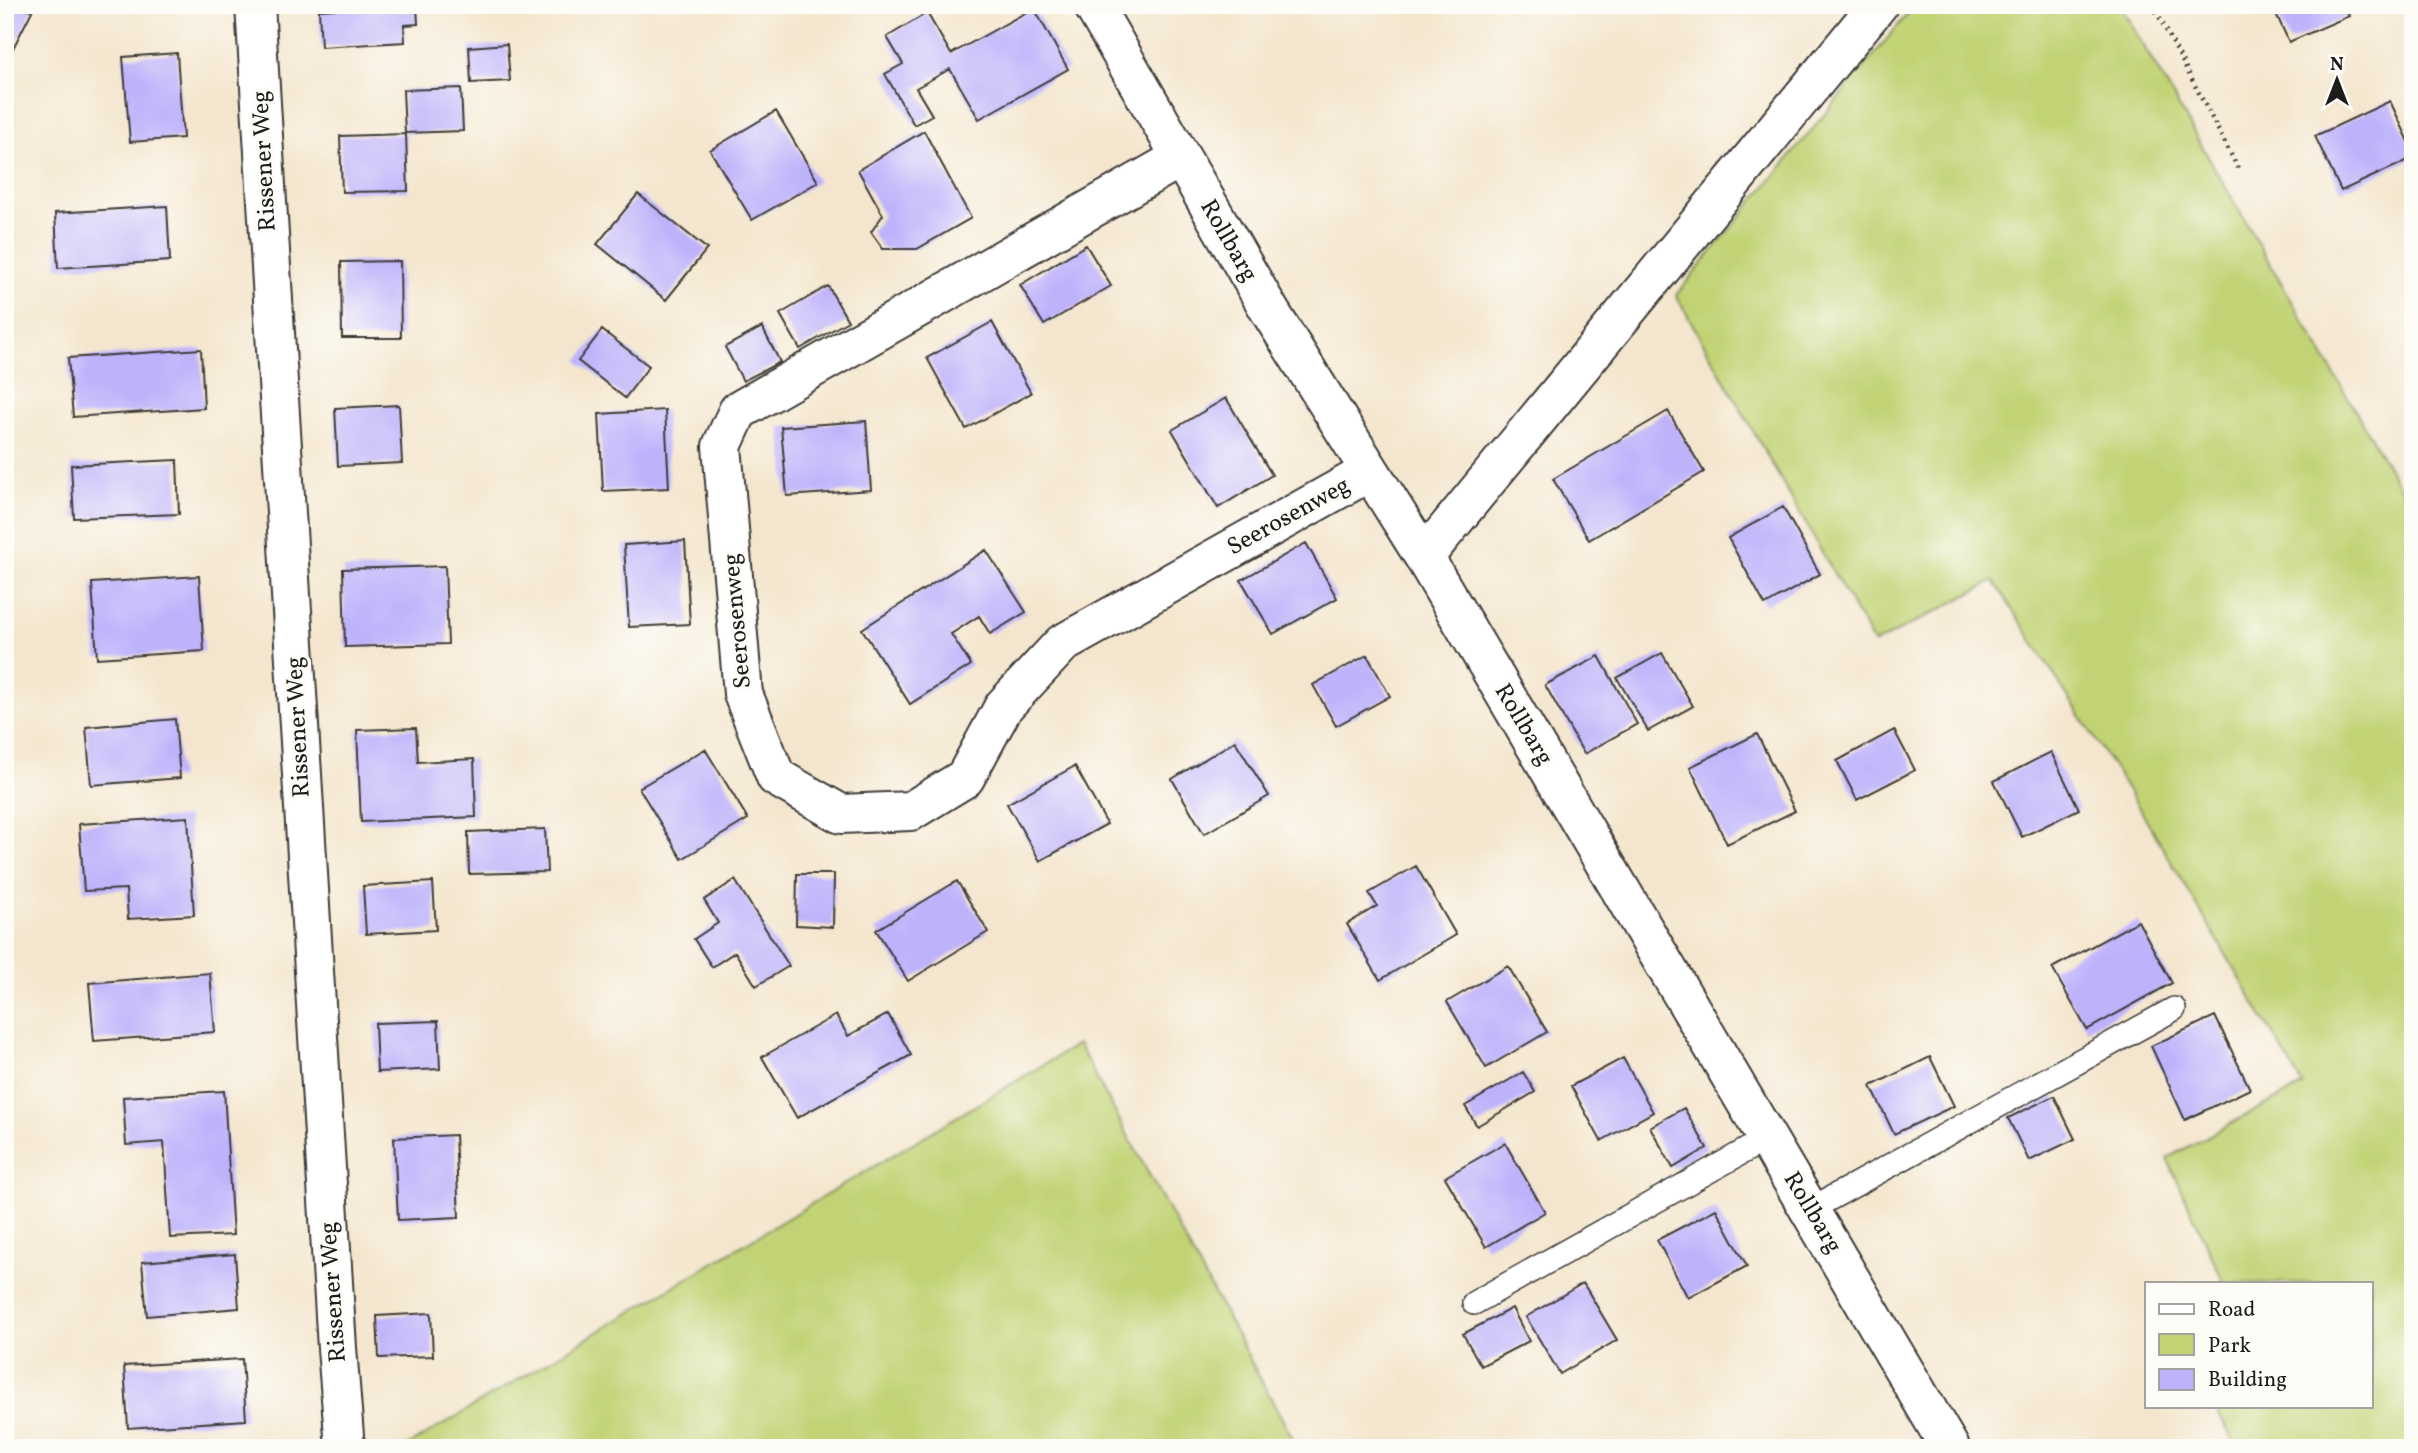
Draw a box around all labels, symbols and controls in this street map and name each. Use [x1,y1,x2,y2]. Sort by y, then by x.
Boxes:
north arrow [2302,46,2372,116]
text: N [2330,52,2344,78]
street label: Rissener Weg [244,90,286,232]
street label: Rollbarg [1191,193,1265,289]
street label: Seerosenweg [1221,469,1357,565]
street label: Seerosenweg [715,552,761,690]
street label: Rissener Weg [278,656,320,798]
street label: Rollbarg [1485,678,1561,772]
street label: Rollbarg [1774,1166,1850,1260]
street label: Rissener Weg [312,1220,356,1364]
legend [2145,1282,2372,1408]
text: Road [2208,1296,2255,1325]
text: Park [2208,1332,2251,1361]
text: Building [2208,1366,2287,1395]

